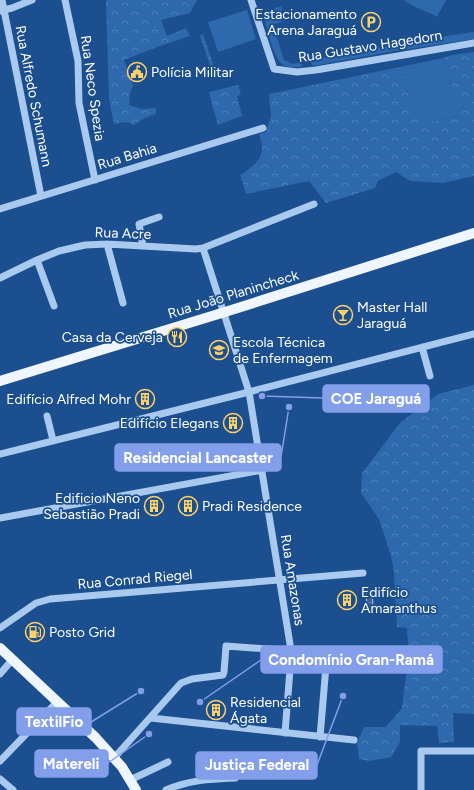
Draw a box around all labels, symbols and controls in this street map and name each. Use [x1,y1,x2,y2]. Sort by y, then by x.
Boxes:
place label: Estacionamento Arena Jaraguá [255,6,357,39]
parking icon: Estacionamento Arena Jaraguá [360,11,382,33]
street label: Rua Alfredo Schumann [11,24,56,168]
street label: Rua Gustavo Hagedorn [297,27,443,66]
street label: Rua Neco Spezia [77,34,108,142]
public building icon: Polícia Militar [126,61,148,83]
place label: Polícia Militar [151,64,234,81]
street label: Rua Bahia [95,139,159,174]
street label: Rua Acre [94,224,152,243]
street label: Rua João Planincheck [166,266,301,322]
place label: Master Hall Jaraguá [357,299,427,332]
bar icon: Master Hall Jaraguá [332,304,354,326]
restaurant icon: Casa da Cerveja [166,326,188,348]
place label: Casa da Cerveja [62,329,163,346]
place label: Escola Técnica de Enfermagem [233,334,333,367]
school or university icon: Escola Técnica de Enfermagem [208,339,230,361]
callout: COE Jaraguá [323,385,429,412]
building icon: Edifício Alfred Mohr [134,388,156,410]
text: COE Jaraguá [331,390,421,408]
place label: Edifício Alfred Mohr [6,391,131,408]
building icon: Edifício Elegans [222,412,244,434]
place label: Edifício Elegans [120,415,219,432]
callout: Residencial Lancaster [115,444,281,471]
text: Residencial Lancaster [123,449,273,467]
place label: Edificio Neno Sebastião Pradi [43,490,140,523]
building icon: Edificio Neno Sebastião Pradi [143,495,165,517]
building icon: Pradi Residence [177,495,199,517]
place label: Pradi Residence [202,498,302,515]
street label: Rua Amazonas [277,533,308,627]
street label: Rua Conrad Riegel [77,566,193,593]
place label: Edifício Amaranthus [361,584,437,617]
building icon: Edifício Amaranthus [336,589,358,611]
fuel station icon: Posto Grid [24,621,46,643]
place label: Posto Grid [49,624,115,641]
callout: Condomínio Gran-Ramá [261,646,442,673]
text: Condomínio Gran-Ramá [268,651,434,669]
place label: Residencial Ágata [230,694,301,727]
building icon: Residencial Ágata [205,699,227,721]
callout: TextilFio [17,708,91,735]
text: TextilFio [25,713,84,731]
callout: Matereli [35,750,108,777]
callout: Justiça Federal [196,752,317,779]
text: Matereli [43,755,99,773]
text: Justiça Federal [205,756,309,774]

